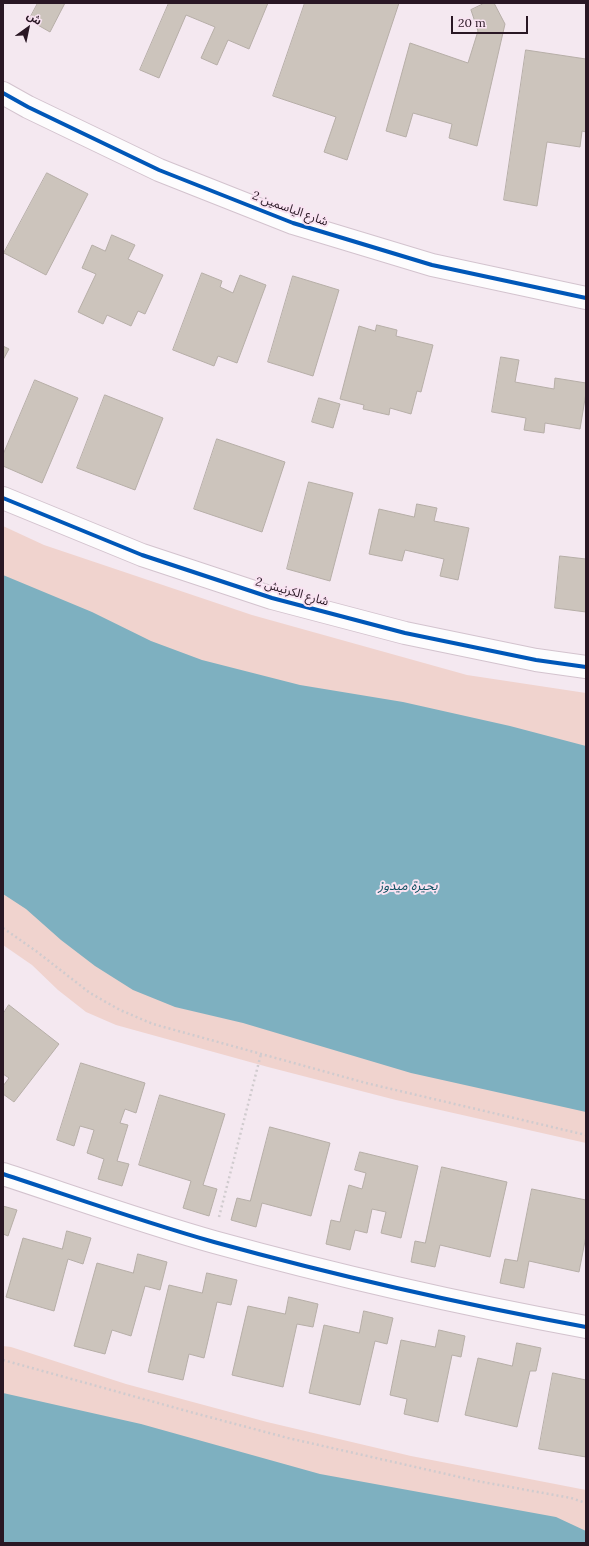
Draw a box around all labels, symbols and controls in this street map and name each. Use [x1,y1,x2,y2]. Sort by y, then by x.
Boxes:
north arrow [8,8,48,48]
text: ش [24,8,45,28]
scale bar [453,8,530,34]
text: 20 m [458,15,486,30]
street label: شارع الياسمين 2 [250,189,330,229]
street label: شارع الكرنيش 2 [254,575,330,609]
water label: بحيرة ميدوز [378,878,438,894]

